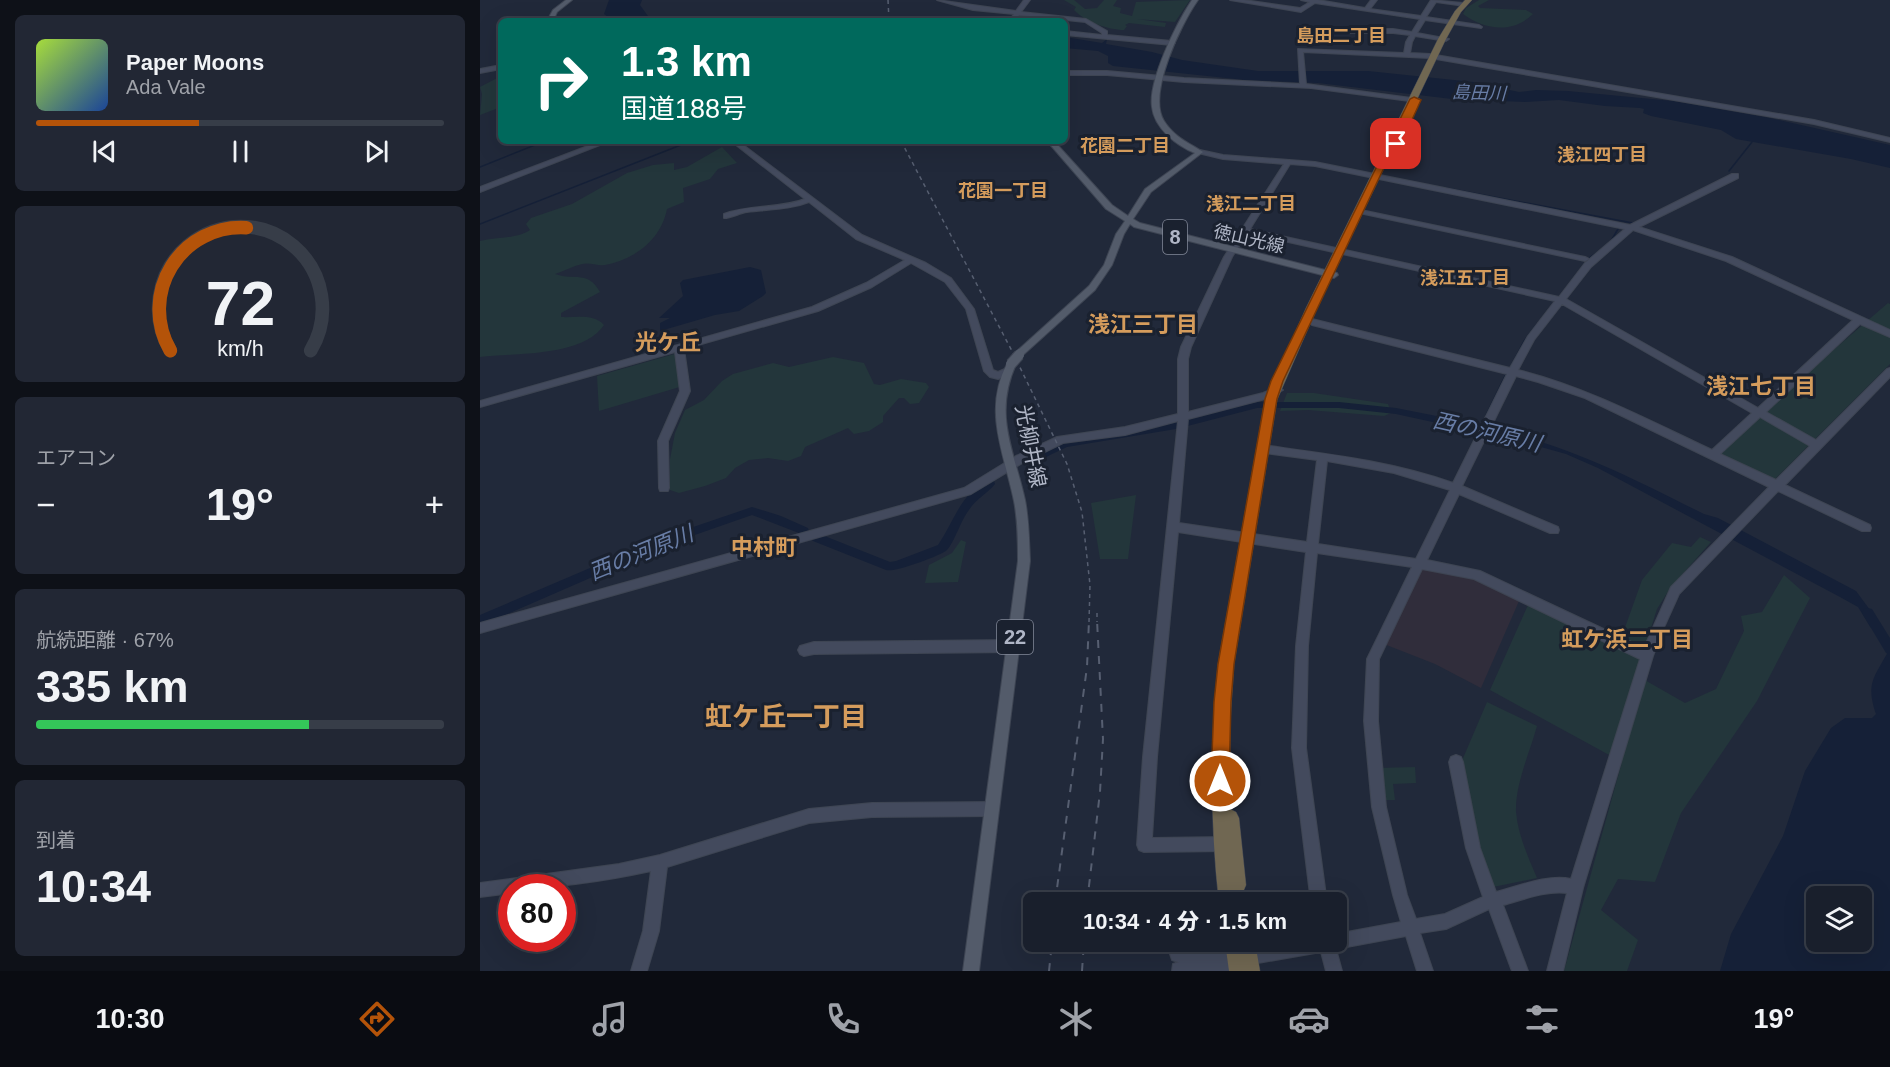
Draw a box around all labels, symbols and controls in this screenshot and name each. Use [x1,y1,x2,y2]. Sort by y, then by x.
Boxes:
district label: 島田二丁目 [1296,26,1386,46]
text: 1.3 km [621,38,752,85]
icon: right [522,42,600,120]
text: Paper Moons [126,50,264,75]
text: Ada Vale [126,76,206,98]
water label: 島田川 [1452,82,1508,104]
text: 国道188号 [621,94,747,124]
pin [1370,118,1421,169]
icon: arrive [1379,127,1412,160]
icon: previous [88,135,121,168]
icon: pause [224,135,257,168]
icon: next [360,135,393,168]
district label: 花園二丁目 [1080,136,1170,156]
district label: 浅江四丁目 [1557,145,1647,165]
district label: 花園一丁目 [958,181,1048,201]
district label: 浅江二丁目 [1206,194,1296,214]
road number: 8 [1163,220,1187,254]
street label: 徳山光線 [1212,221,1286,257]
district label: 浅江五丁目 [1420,268,1510,288]
text: 72 [205,269,275,338]
district label: 浅江三丁目 [1088,312,1198,337]
district label: 光ケ丘 [635,330,701,355]
text: km/h [217,338,263,362]
district label: 浅江七丁目 [1706,374,1816,399]
street label: 光柳井線 [1012,403,1050,489]
water label: 西の河原川 [1431,407,1545,457]
text: エアコン [36,447,116,469]
text: 19° [206,479,274,530]
text: − [36,486,55,523]
text: + [425,486,444,523]
water label: 西の河原川 [585,520,699,585]
district label: 中村町 [731,535,797,560]
road number: 22 [997,620,1033,654]
district label: 虹ケ浜二丁目 [1561,627,1693,652]
text: 航続距離 · 67% [36,629,174,651]
text: 335 km [36,661,189,712]
district label: 虹ケ丘一丁目 [705,702,867,732]
position arrow [1188,749,1252,813]
text: 到着 [36,829,76,851]
text: 10:34 [36,861,151,912]
speed limit sign: 80 [498,874,576,952]
map controls [1806,886,1872,952]
button: layers [1806,886,1872,952]
text: 10:34 · 4 分 · 1.5 km [1083,909,1287,934]
icon: directions [356,998,398,1040]
icon: music [589,998,631,1040]
icon: phone [822,998,864,1040]
icon: climate [1055,998,1097,1040]
icon: car [1288,998,1330,1040]
icon: filters [1521,998,1563,1040]
text: 10:30 [96,1004,165,1034]
text: 19° [1754,1004,1794,1034]

